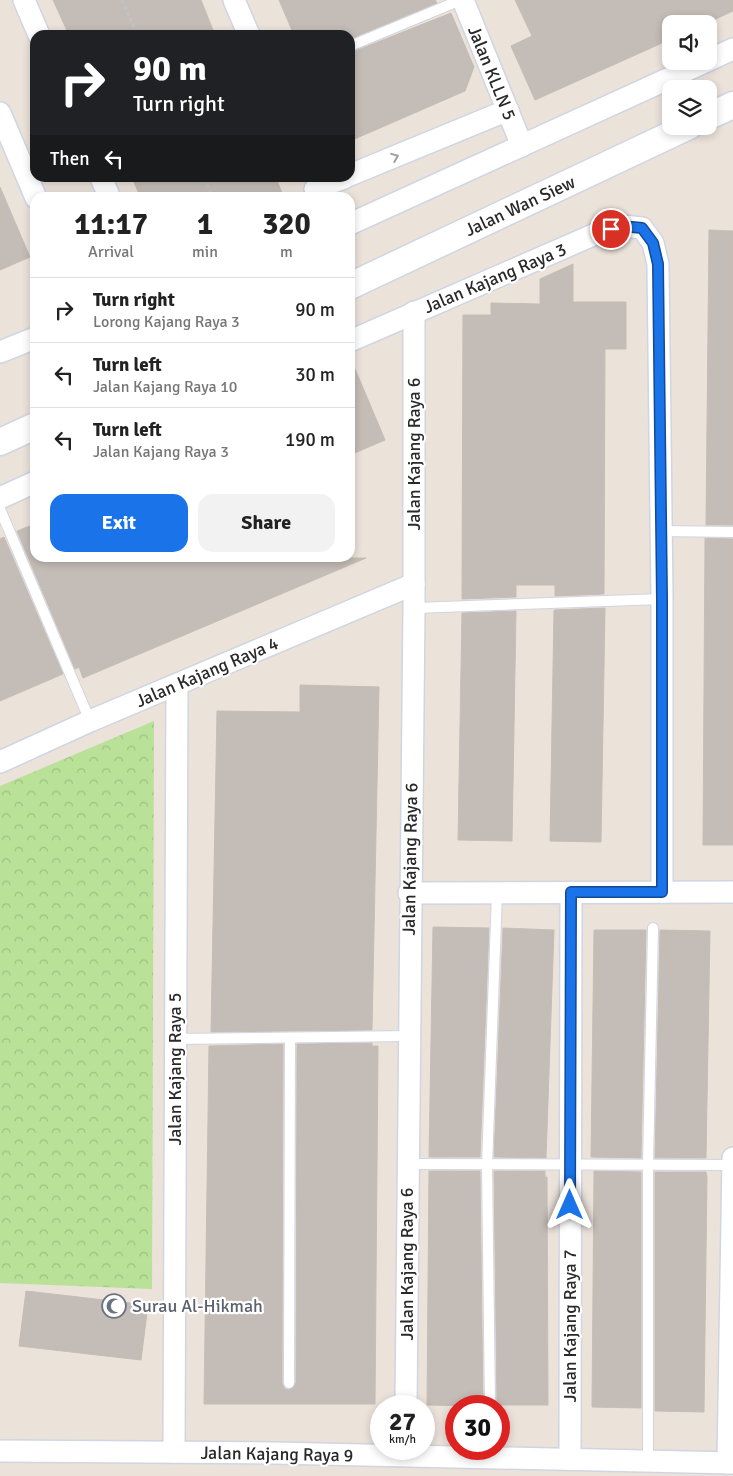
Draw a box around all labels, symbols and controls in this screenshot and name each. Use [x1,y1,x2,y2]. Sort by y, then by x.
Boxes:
map controls [662,15,717,135]
button: sound [662,15,717,70]
street label: Jalan KLLN 5 [463,23,521,123]
text: 90 m [133,47,207,90]
icon: right [50,50,115,115]
button: layers [662,80,717,135]
text: Turn right [133,90,225,117]
icon: left [100,145,128,173]
text: Then [50,147,90,171]
one-way arrow [390,152,399,163]
street label: Jalan Wan Siew [461,171,579,241]
text: 11:17 [74,206,148,243]
text: 1 [197,206,213,243]
text: 320 [262,206,311,243]
pin [590,208,632,250]
icon: arrive [597,215,625,243]
street label: Jalan Kajang Raya 3 [420,238,570,318]
text: Arrival [88,242,134,262]
text: min [192,242,218,262]
text: m [280,242,293,262]
text: Turn right [93,288,175,312]
icon: right [50,296,78,324]
text: 90 m [295,298,335,322]
text: Lorong Kajang Raya 3 [93,312,240,332]
text: Turn left [93,353,162,377]
icon: left [50,361,78,389]
text: 30 m [295,363,335,387]
text: Jalan Kajang Raya 10 [93,377,237,397]
street label: Jalan Kajang Raya 6 [403,378,425,530]
text: Turn left [93,418,162,442]
icon: left [50,426,78,454]
text: 190 m [285,428,335,452]
text: Jalan Kajang Raya 3 [93,442,229,462]
button: Exit [50,494,188,552]
button: Share [198,494,335,552]
street label: Jalan Kajang Raya 4 [132,632,282,712]
street label: Jalan Kajang Raya 6 [398,782,422,936]
street label: Jalan Kajang Raya 5 [164,993,186,1145]
position arrow [543,1178,595,1230]
street label: Jalan Kajang Raya 6 [396,1188,418,1340]
street label: Jalan Kajang Raya 7 [559,1250,581,1402]
mosque icon: Surau Al-Hikmah [101,1293,127,1319]
place label: Surau Al-Hikmah [132,1295,263,1317]
speed limit sign: 30 [445,1395,510,1460]
text: 27 [389,1406,416,1437]
text: km/h [389,1432,416,1447]
street label: Jalan Kajang Raya 9 [200,1442,354,1466]

